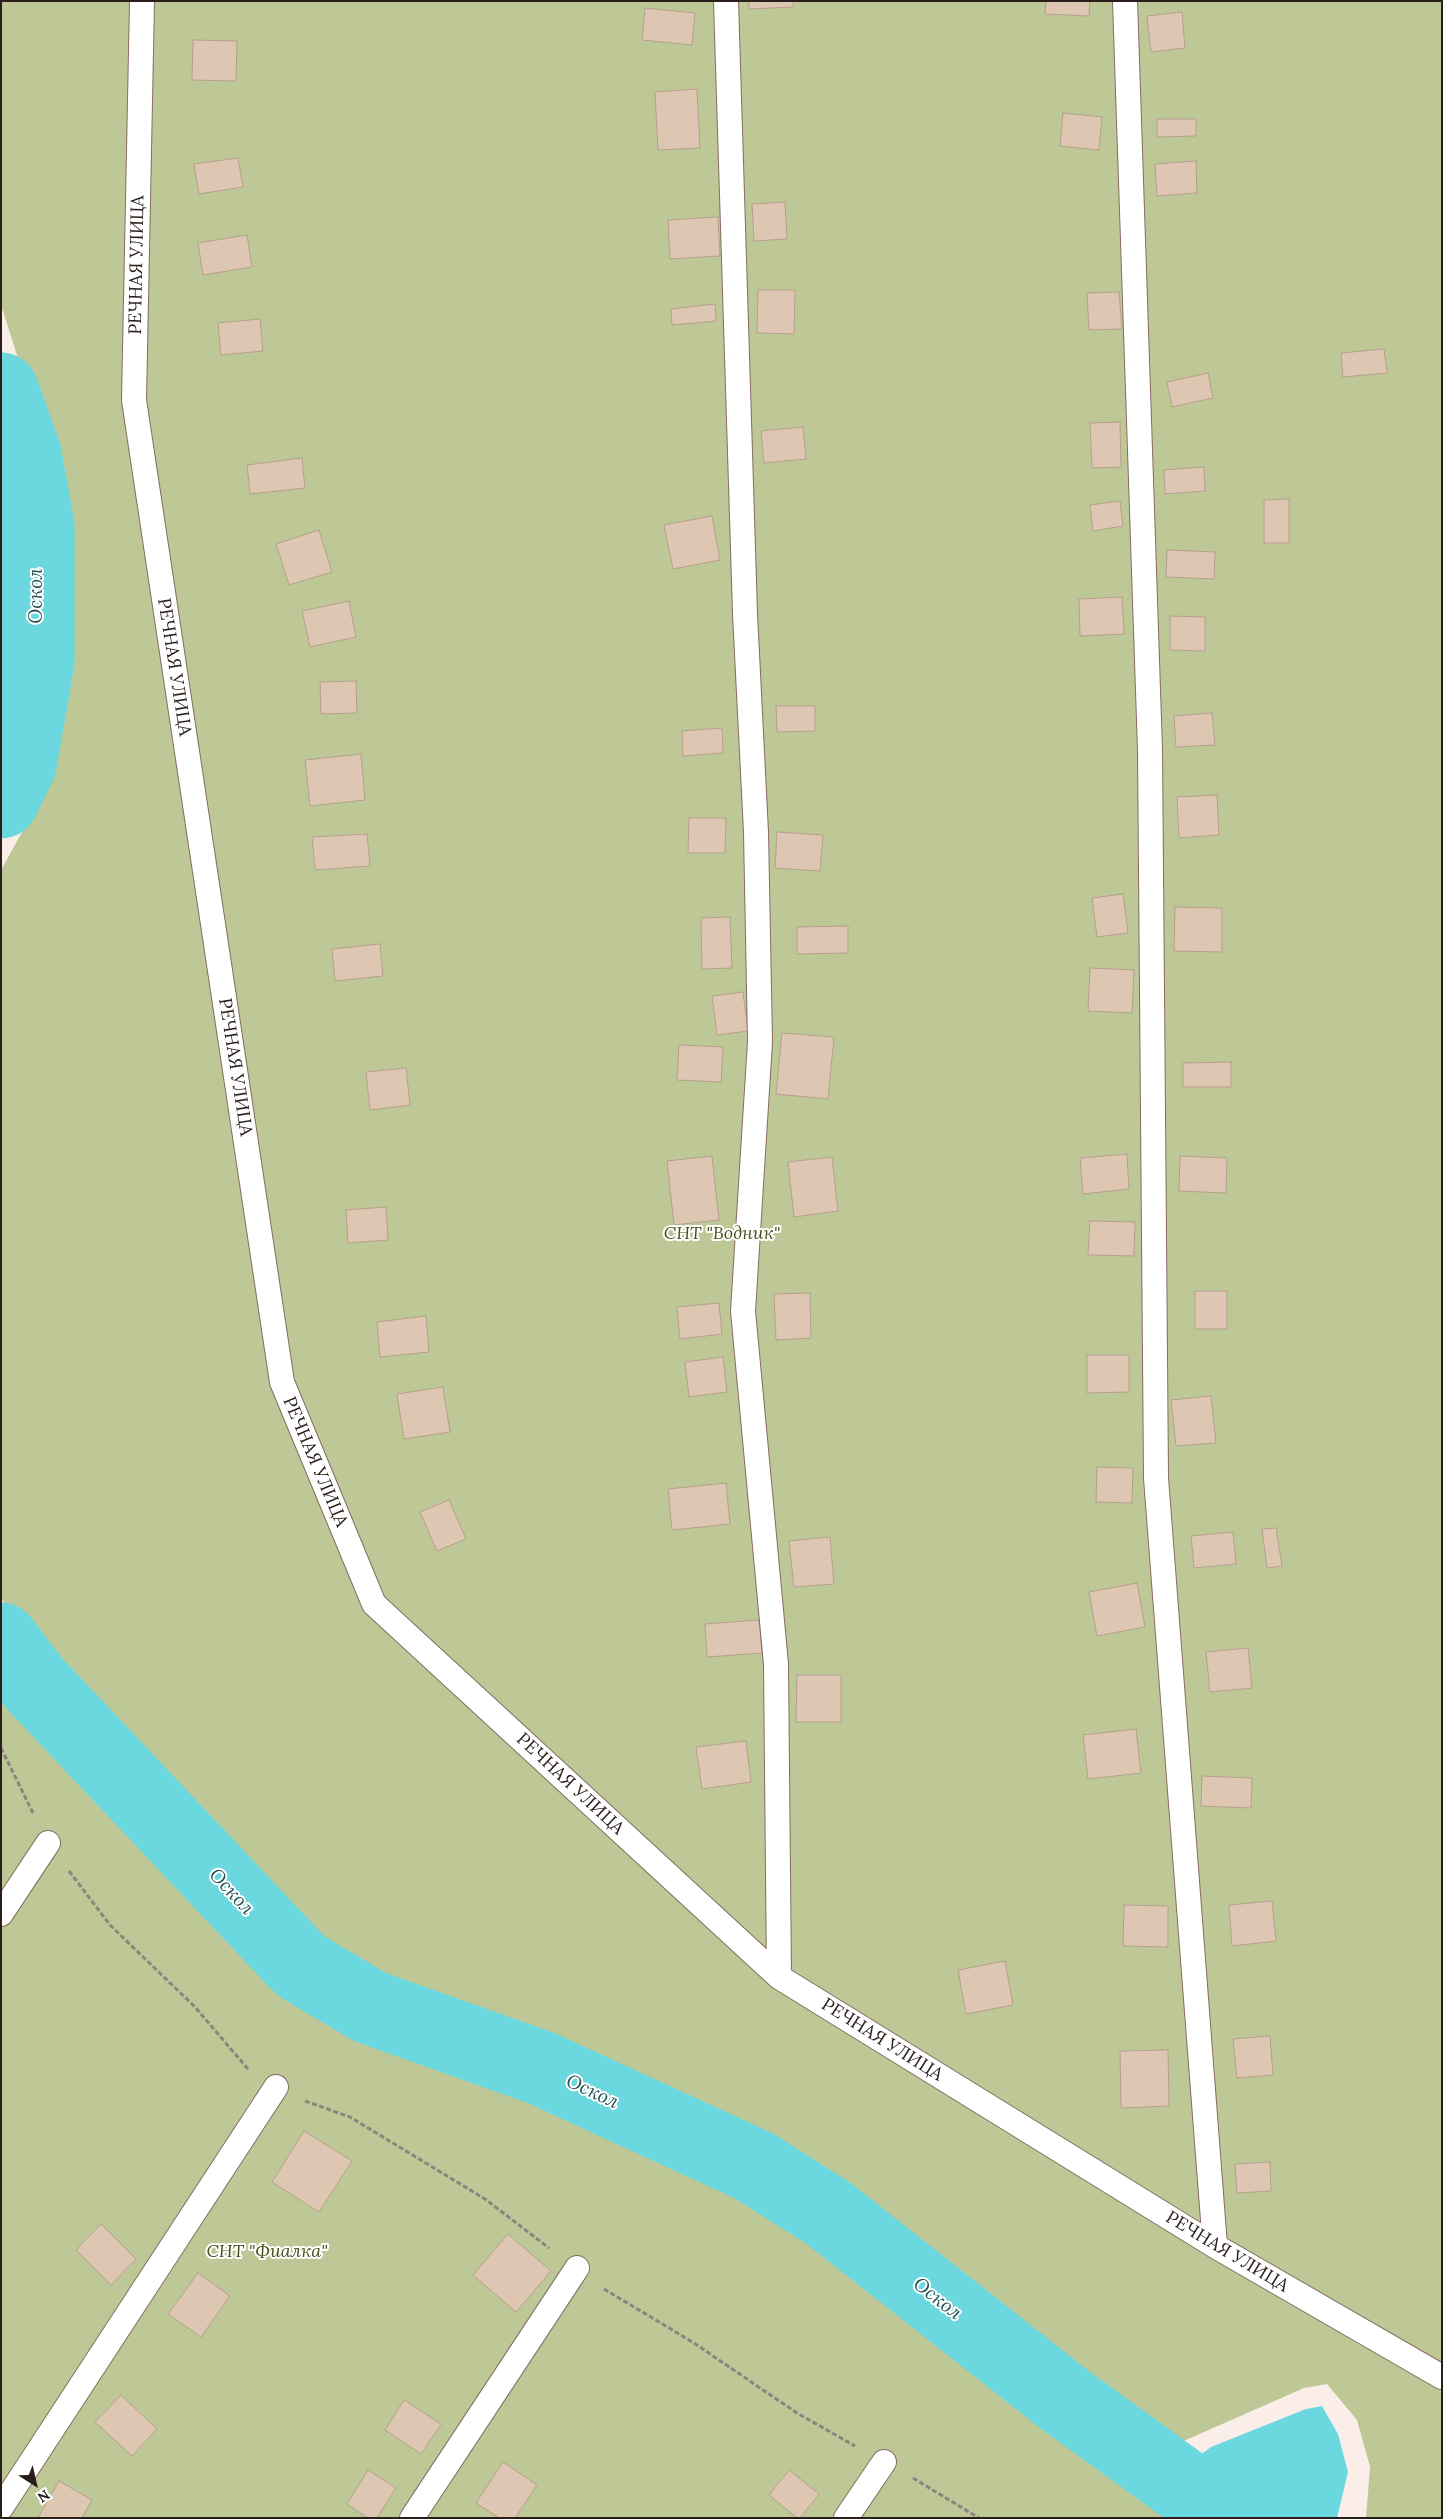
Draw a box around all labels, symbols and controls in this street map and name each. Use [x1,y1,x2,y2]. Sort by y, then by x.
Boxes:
street label: РЕЧНАЯ УЛИЦА [125,195,149,335]
water label: Оскол [26,568,48,624]
street label: РЕЧНАЯ УЛИЦА [152,596,196,738]
street label: РЕЧНАЯ УЛИЦА [213,996,257,1138]
park label: СНТ "Водник" [664,1223,780,1245]
street label: РЕЧНАЯ УЛИЦА [278,1394,352,1530]
street label: РЕЧНАЯ УЛИЦА [512,1729,628,1839]
water label: Оскол [204,1864,258,1920]
street label: РЕЧНАЯ УЛИЦА [817,1994,947,2086]
water label: Оскол [562,2070,622,2114]
street label: РЕЧНАЯ УЛИЦА [1162,2207,1292,2297]
park label: СНТ "Фиалка" [206,2241,328,2263]
water label: Оскол [908,2273,966,2325]
north arrow [10,2459,60,2509]
text: N [34,2486,53,2507]

